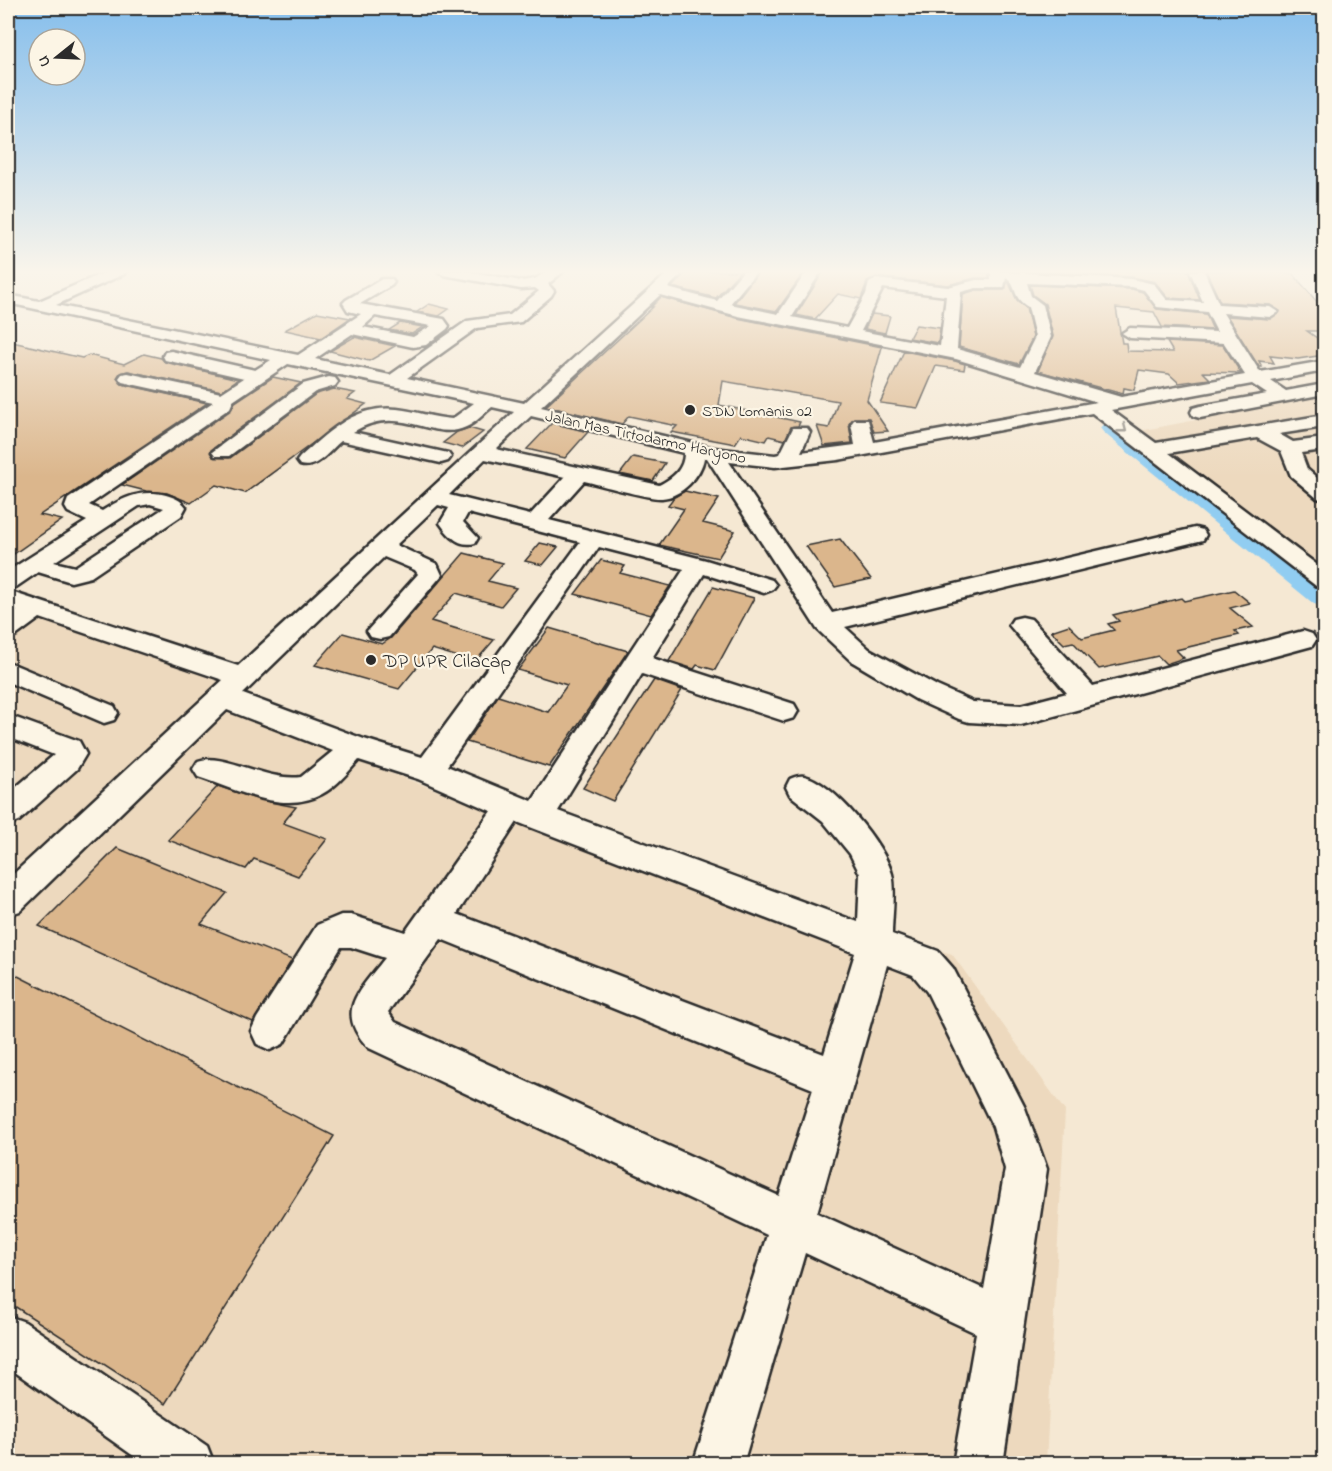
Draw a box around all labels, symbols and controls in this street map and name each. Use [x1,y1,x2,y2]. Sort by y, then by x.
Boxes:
north arrow [27,27,87,87]
text: U [32,52,58,70]
place label: SDN Lomanis 02 [702,400,812,424]
marker: SDN Lomanis 02 [683,403,697,417]
street label: Jalan Mas Tirtodarmo Haryono [543,405,748,471]
one-way arrow [1117,422,1128,433]
place label: DP UPR Cilacap [382,648,512,677]
marker: DP UPR Cilacap [364,653,378,667]

